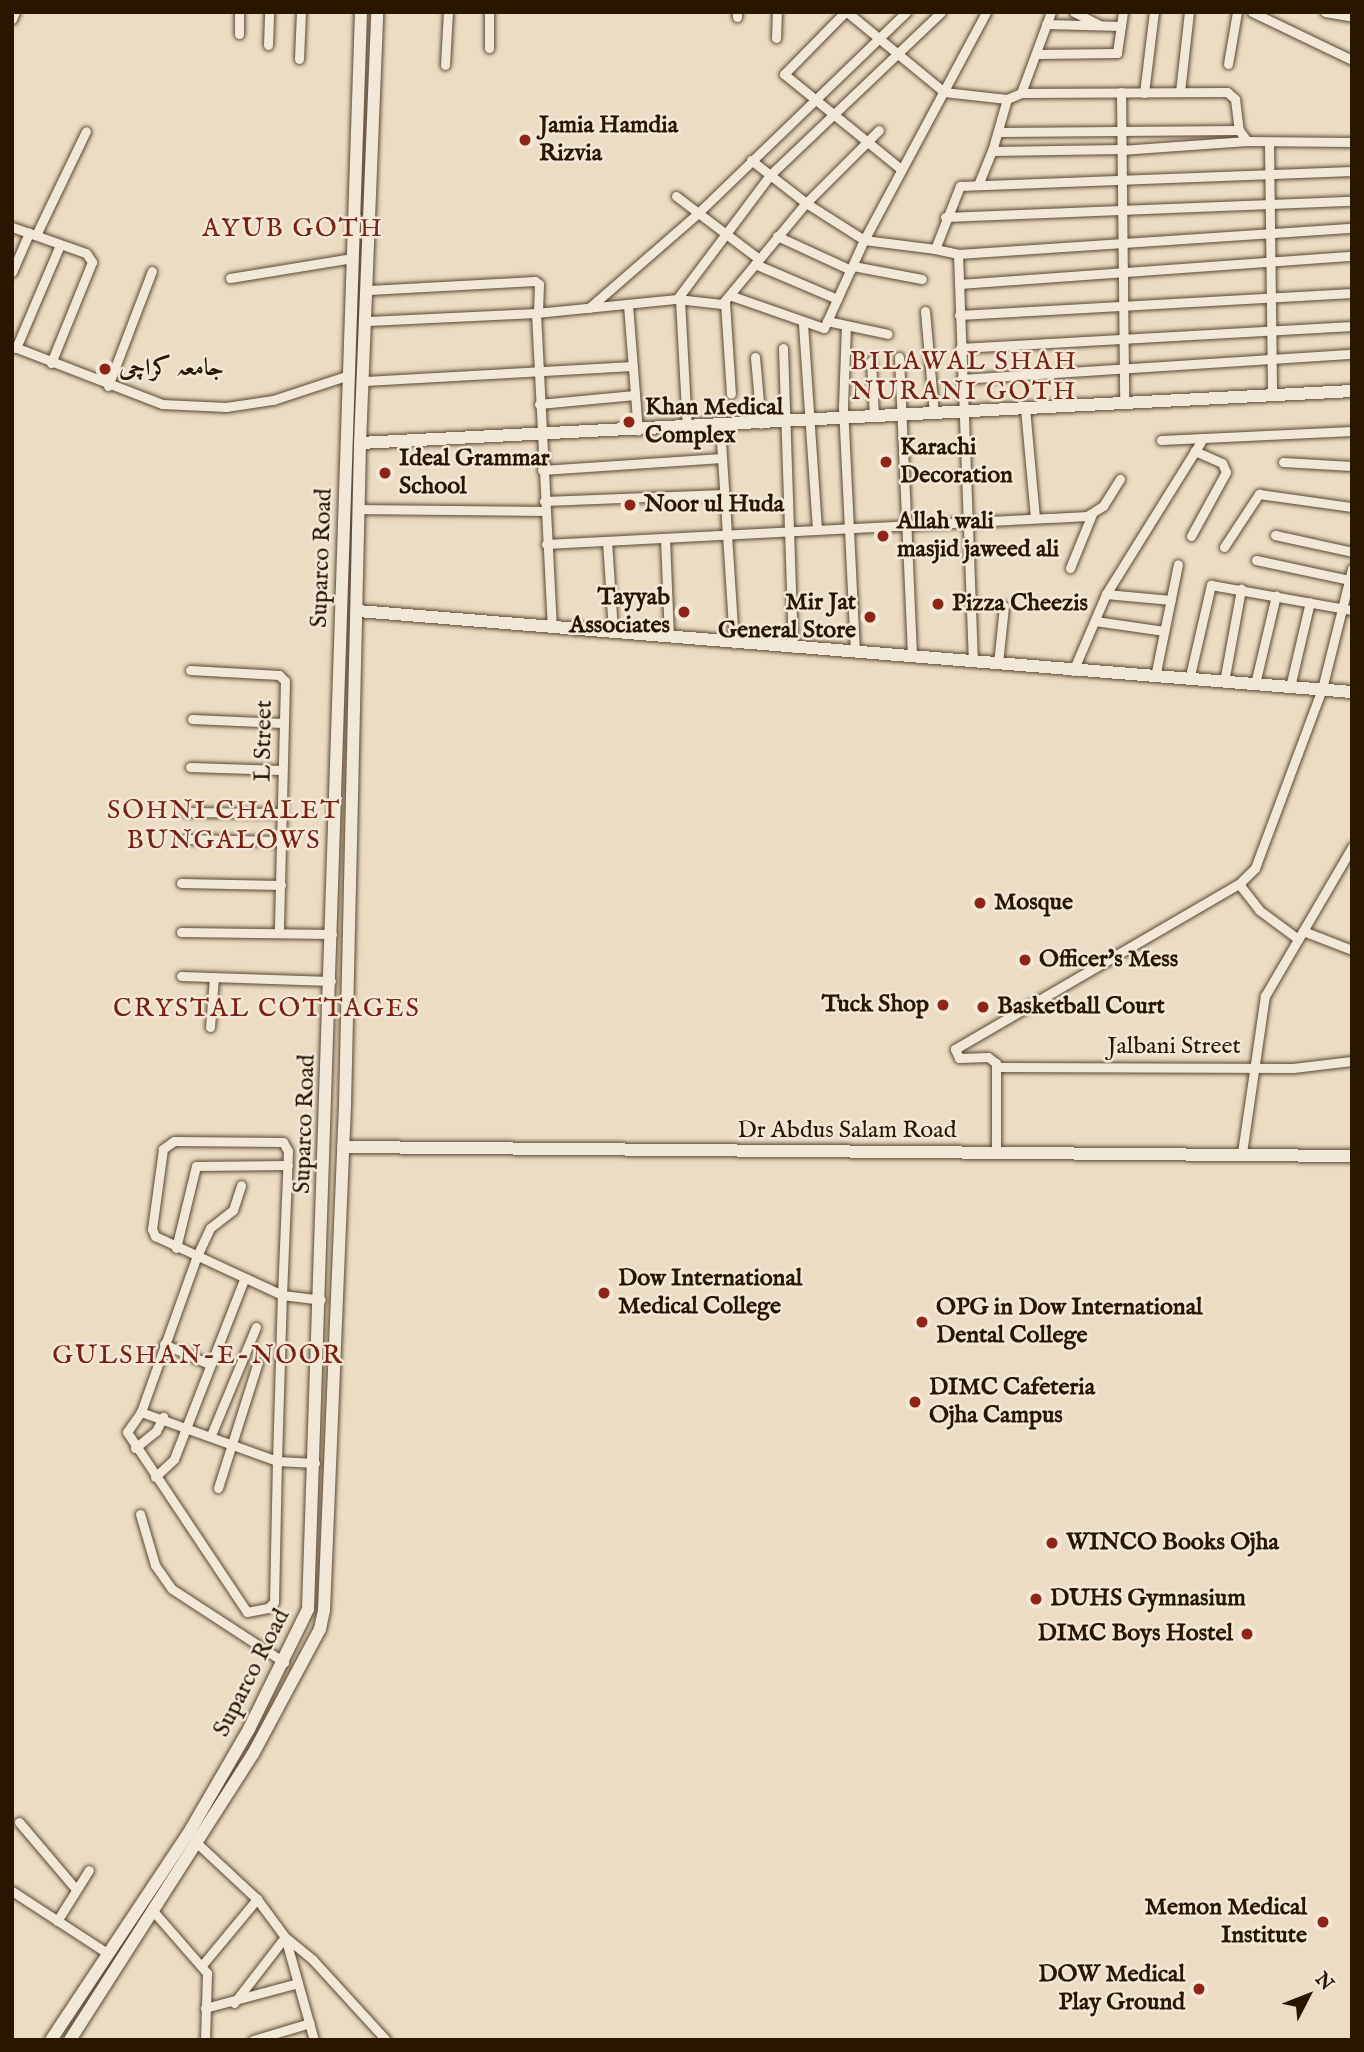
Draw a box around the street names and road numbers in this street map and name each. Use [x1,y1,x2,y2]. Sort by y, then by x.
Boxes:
street label: Suparco Road [305,488,339,628]
street label: L Street [249,700,279,782]
street label: Jalbani Street [1107,1033,1241,1061]
street label: Suparco Road [288,1054,322,1194]
street label: Dr Abdus Salam Road [738,1117,956,1145]
street label: Suparco Road [207,1604,297,1742]

